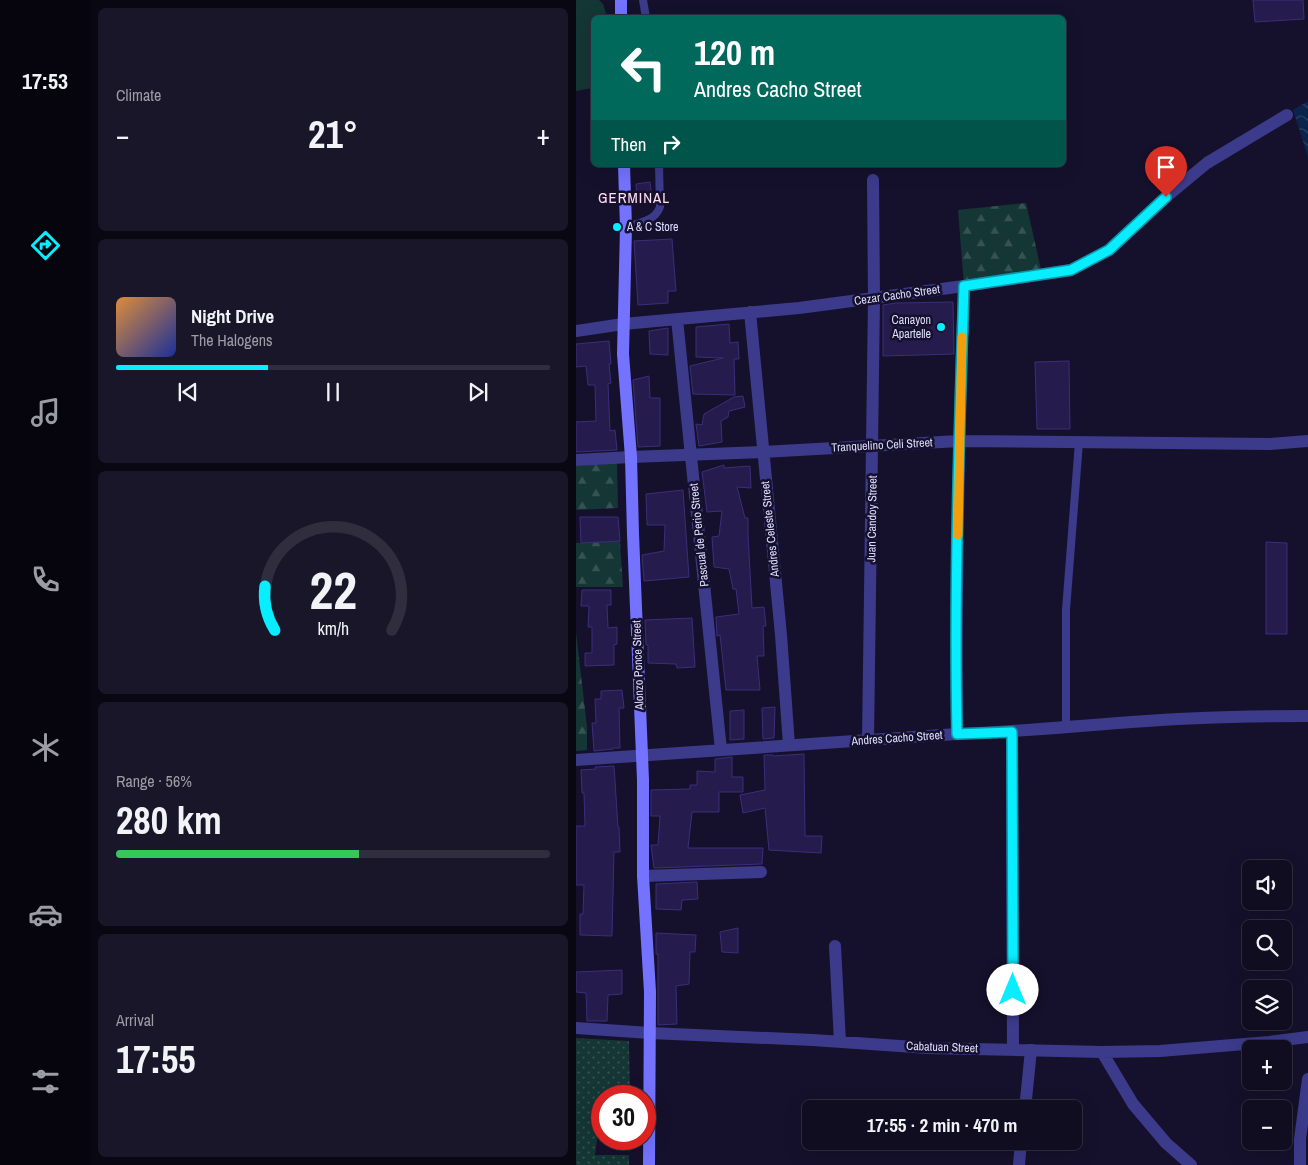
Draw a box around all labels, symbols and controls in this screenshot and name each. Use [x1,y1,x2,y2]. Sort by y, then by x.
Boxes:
text: 120 m [694,29,775,76]
icon: left [611,35,676,100]
text: 17:53 [22,66,68,96]
text: Andres Cacho Street [694,74,861,104]
text: Climate [116,84,161,106]
text: 21° [308,109,358,160]
text: − [116,116,129,154]
text: + [537,116,550,154]
icon: right [657,130,685,158]
text: Then [611,131,647,157]
pin [1145,146,1187,197]
icon: arrive [1152,153,1180,181]
district label: GERMINAL [598,187,670,208]
place label: A & C Store [626,219,678,235]
marker: A & C Store [611,221,623,233]
icon: directions [28,228,63,263]
street label: Cezar Cacho Street [853,281,941,309]
text: Night Drive [191,303,274,329]
place label: Canayon Apartelle [891,312,931,342]
marker: Canayon Apartelle [935,321,947,333]
text: The Halogens [191,329,273,351]
icon: previous [174,378,202,406]
icon: pause [319,378,347,406]
icon: next [464,378,492,406]
icon: music [28,395,63,430]
street label: Tranquelino Celi Street [831,434,933,456]
street label: Juan Candoy Street [863,475,881,563]
street label: Andres Celeste Street [757,480,783,579]
street label: Pascual de Perio Street [686,482,712,588]
text: 22 [309,555,357,625]
icon: phone [28,562,63,597]
text: km/h [317,617,349,641]
street label: Alonzo Ponce Street [628,620,648,711]
street label: Andres Cacho Street [850,727,943,749]
icon: climate [28,730,63,765]
text: Range · 56% [116,770,192,792]
text: 280 km [116,795,222,846]
map controls [1242,860,1292,1150]
button: sound [1242,860,1292,910]
icon: car [28,897,63,932]
button: search [1242,920,1292,970]
position arrow [986,963,1038,1015]
button: layers [1242,980,1292,1030]
text: Arrival [116,1009,154,1031]
text: 17:55 [116,1034,196,1085]
street label: Cabatuan Street [906,1038,978,1056]
button: + [1242,1040,1292,1090]
icon: filters [28,1064,63,1099]
speed limit sign: 30 [591,1085,656,1150]
button: − [1242,1100,1292,1150]
text: 17:55 · 2 min · 470 m [867,1112,1017,1138]

